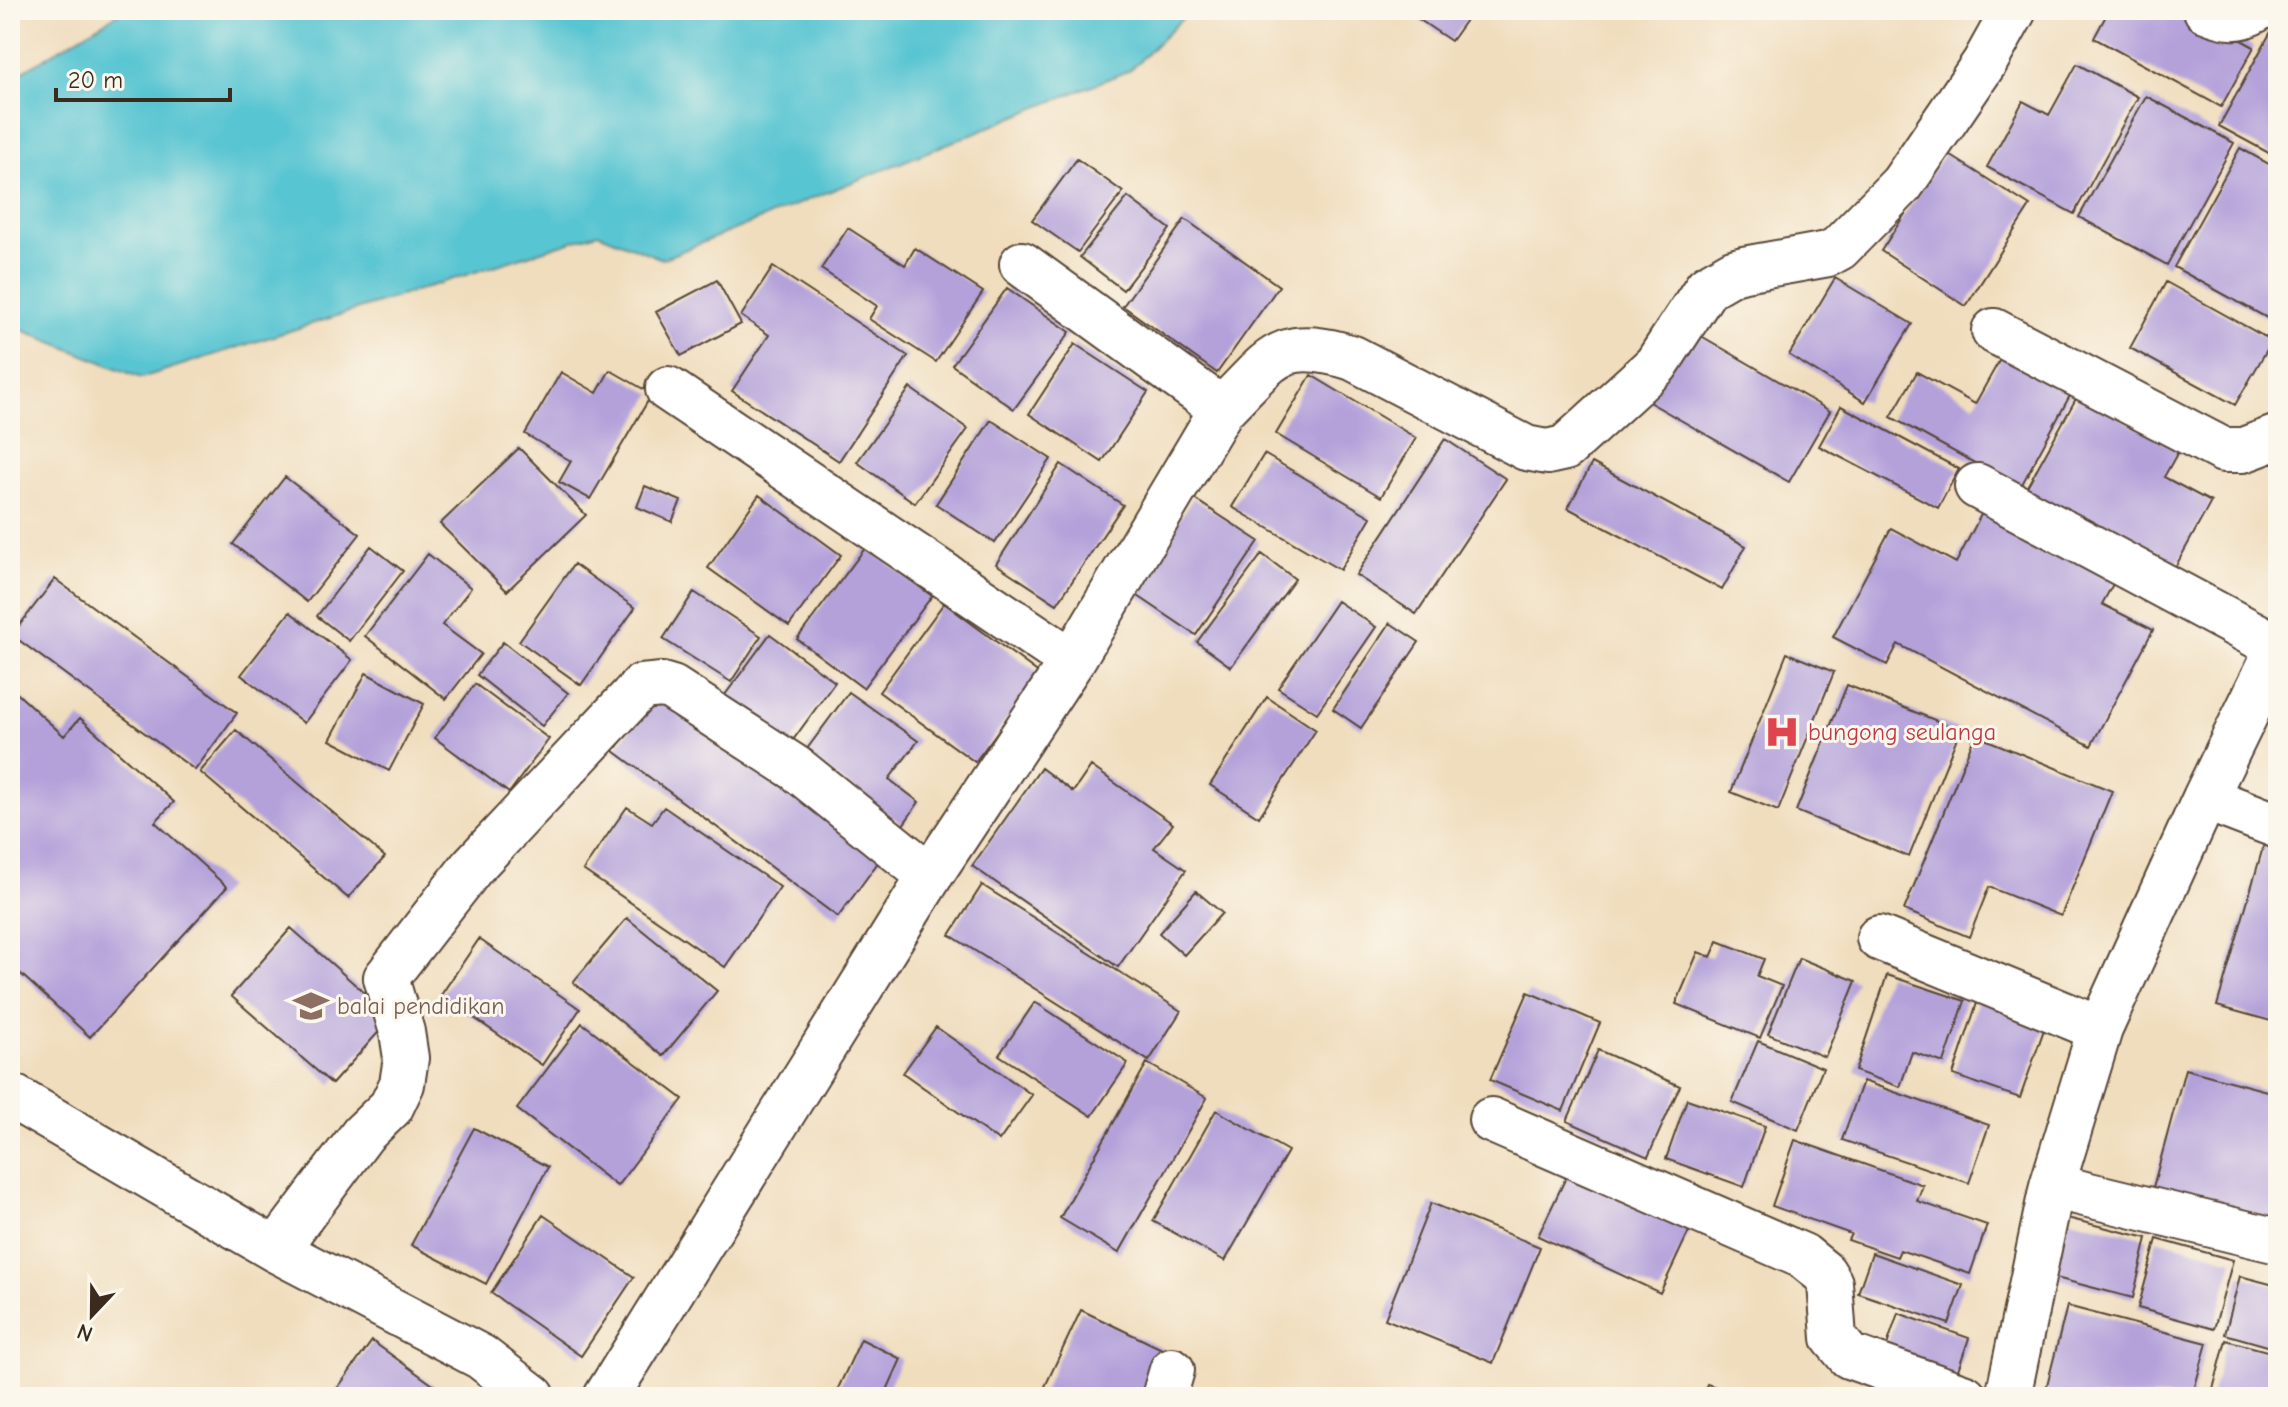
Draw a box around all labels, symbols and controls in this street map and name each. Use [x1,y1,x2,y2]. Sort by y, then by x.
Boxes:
scale bar [56,52,230,102]
text: 20 m [68,66,123,94]
hospital icon: bungong seulanga [1763,713,1801,751]
place label: bungong seulanga [1808,718,1996,746]
school or university icon: balai pendidikan [292,987,330,1025]
place label: balai pendidikan [337,992,504,1020]
north arrow [52,1275,132,1355]
text: N [73,1318,96,1347]

